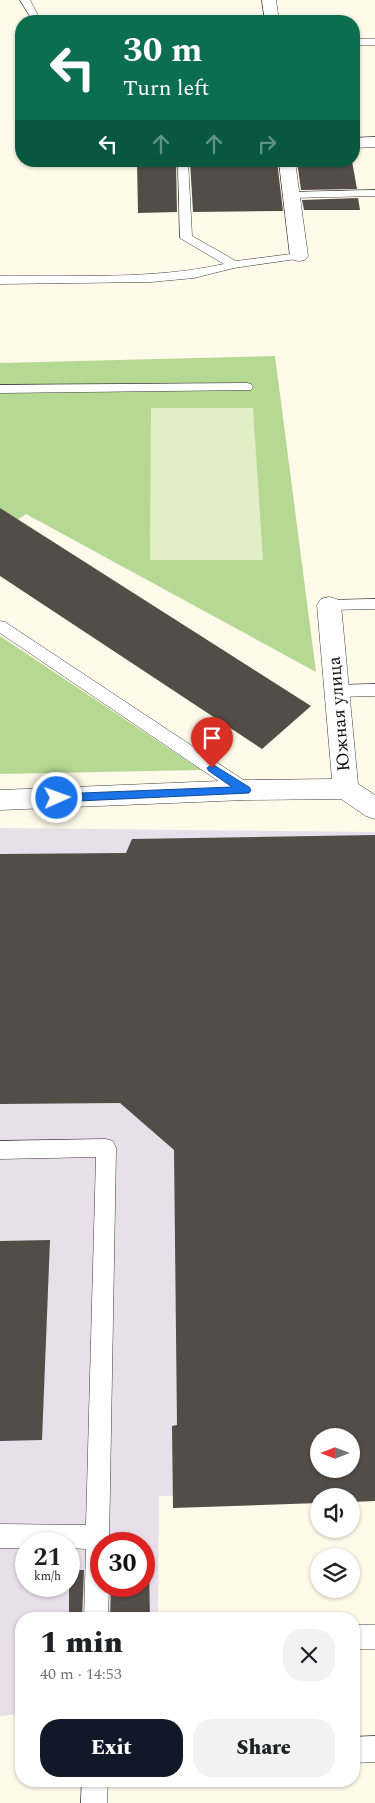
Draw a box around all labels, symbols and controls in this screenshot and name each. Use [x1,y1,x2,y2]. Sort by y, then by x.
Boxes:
text: 30 m [123,24,203,77]
icon: left [40,35,105,100]
text: Turn left [123,72,209,105]
icon: left [94,130,122,158]
icon: ahead [147,130,175,158]
icon: ahead [200,130,228,158]
icon: right [253,130,281,158]
street label: Южная улица [321,655,357,773]
pin [191,717,233,768]
icon: arrive [198,724,226,752]
position arrow [30,771,82,823]
north arrow [310,1428,360,1478]
map controls [310,1428,360,1598]
button: sound [310,1488,360,1538]
speed limit sign: 30 [90,1532,155,1597]
text: 21 [33,1539,62,1577]
button: layers [310,1548,360,1598]
text: km/h [34,1567,61,1586]
text: 1 min [40,1620,123,1666]
button: close [283,1629,335,1681]
text: 40 m · 14:53 [40,1662,122,1686]
button: Exit [40,1719,183,1777]
button: Share [193,1719,335,1777]

